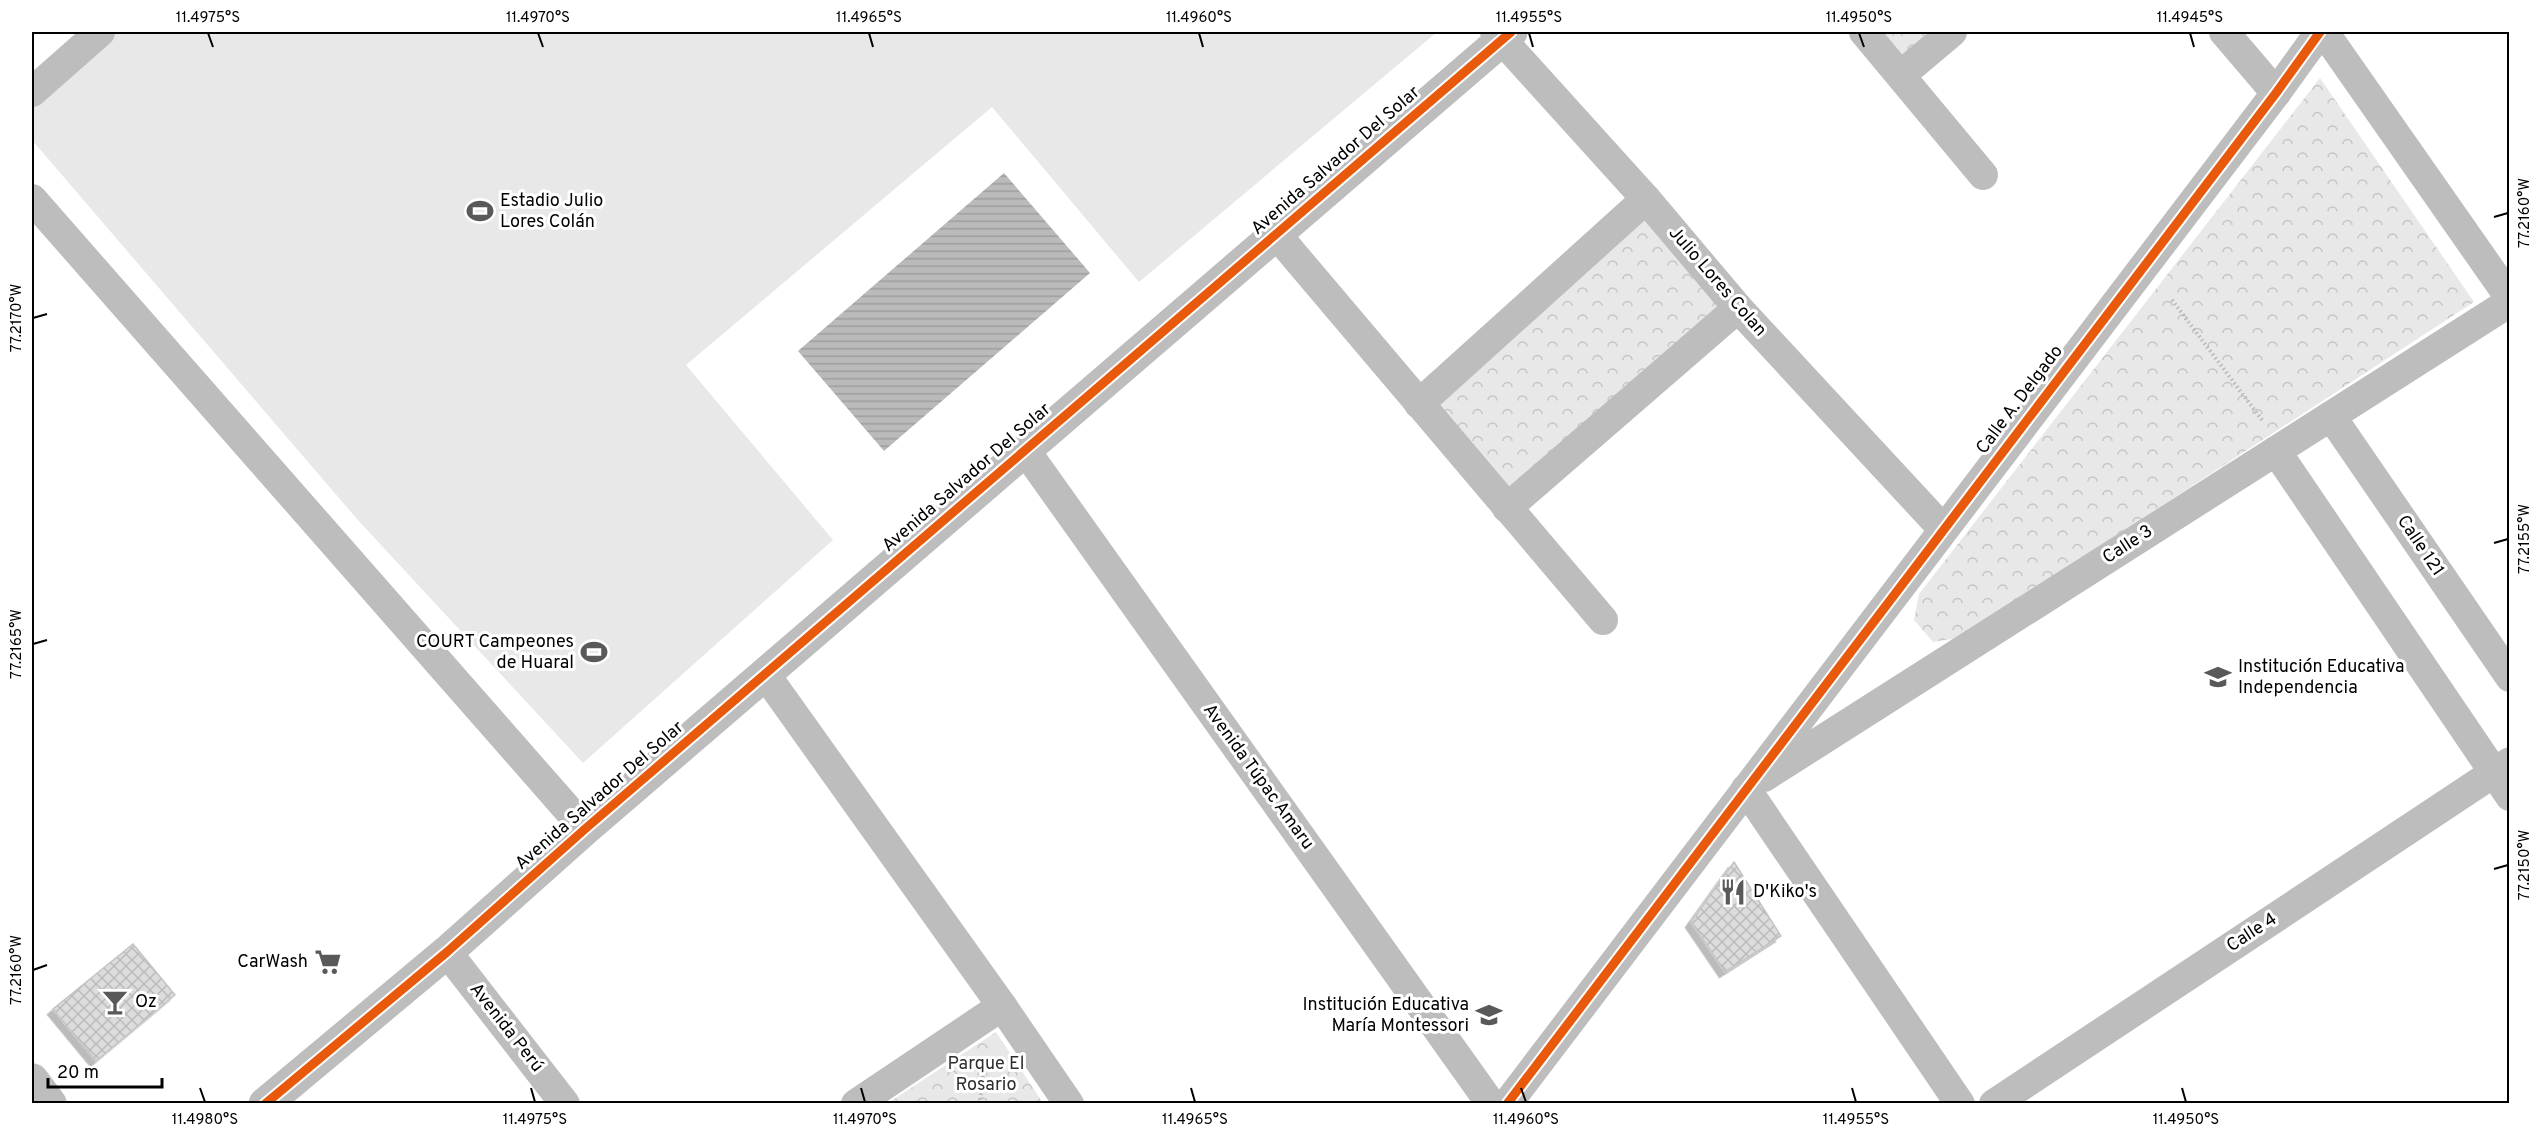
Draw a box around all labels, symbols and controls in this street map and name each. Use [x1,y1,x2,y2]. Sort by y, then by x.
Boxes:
text: 11.4975°S [176,9,240,28]
text: 11.4970°S [506,9,570,28]
text: 11.4965°S [836,9,902,28]
text: 11.4960°S [1166,9,1232,28]
text: 11.4955°S [1496,9,1562,28]
text: 11.4950°S [1826,9,1892,28]
text: 11.4945°S [2157,9,2223,28]
street label: Avenida Salvador Del Solar [1247,81,1425,241]
text: 77.2160°W [2516,178,2535,248]
place label: Estadio Julio Lores Colán [500,190,603,234]
sports icon: Estadio Julio Lores Colán [465,196,495,226]
street label: Julio Lores Colan [1663,222,1771,342]
text: 77.2170°W [8,284,27,352]
street label: Calle A. Delgado [1971,341,2069,459]
street label: Avenida Salvador Del Solar [878,398,1056,558]
text: 77.2155°W [2516,504,2535,574]
street label: Calle 121 [2391,511,2449,581]
street label: Calle 3 [2099,520,2157,570]
text: 77.2165°W [8,609,27,679]
place label: COURT Campeones de Huaral [416,631,574,675]
sports icon: COURT Campeones de Huaral [579,637,609,667]
place label: Institución Educativa Independencia [2238,656,2405,700]
school or university icon: Institución Educativa Independencia [2203,662,2233,692]
street label: Avenida Túpac Amaru [1197,699,1319,855]
street label: Avenida Salvador Del Solar [511,716,689,876]
text: 77.2150°W [2516,830,2535,900]
restaurant icon: D'Kiko's [1718,877,1748,907]
place label: D'Kiko's [1753,881,1817,904]
street label: Calle 4 [2222,908,2282,958]
text: 77.2160°W [8,935,27,1005]
supermarket icon: CarWash [313,947,343,977]
place label: CarWash [237,951,308,974]
street label: Avenida Perú [464,979,548,1077]
bar icon: Oz [100,987,130,1017]
place label: Oz [135,991,157,1014]
place label: Institución Educativa María Montessori [1302,994,1469,1038]
school or university icon: Institución Educativa María Montessori [1474,1000,1504,1030]
scale bar [48,1051,162,1089]
park label: Parque El Rosario [948,1053,1024,1097]
text: 20 m [57,1062,99,1085]
text: 11.4980°S [172,1111,238,1130]
text: 11.4975°S [503,1111,567,1130]
text: 11.4970°S [833,1111,897,1130]
text: 11.4965°S [1162,1111,1228,1130]
text: 11.4960°S [1493,1111,1559,1130]
text: 11.4955°S [1823,1111,1889,1130]
text: 11.4950°S [2153,1111,2219,1130]

